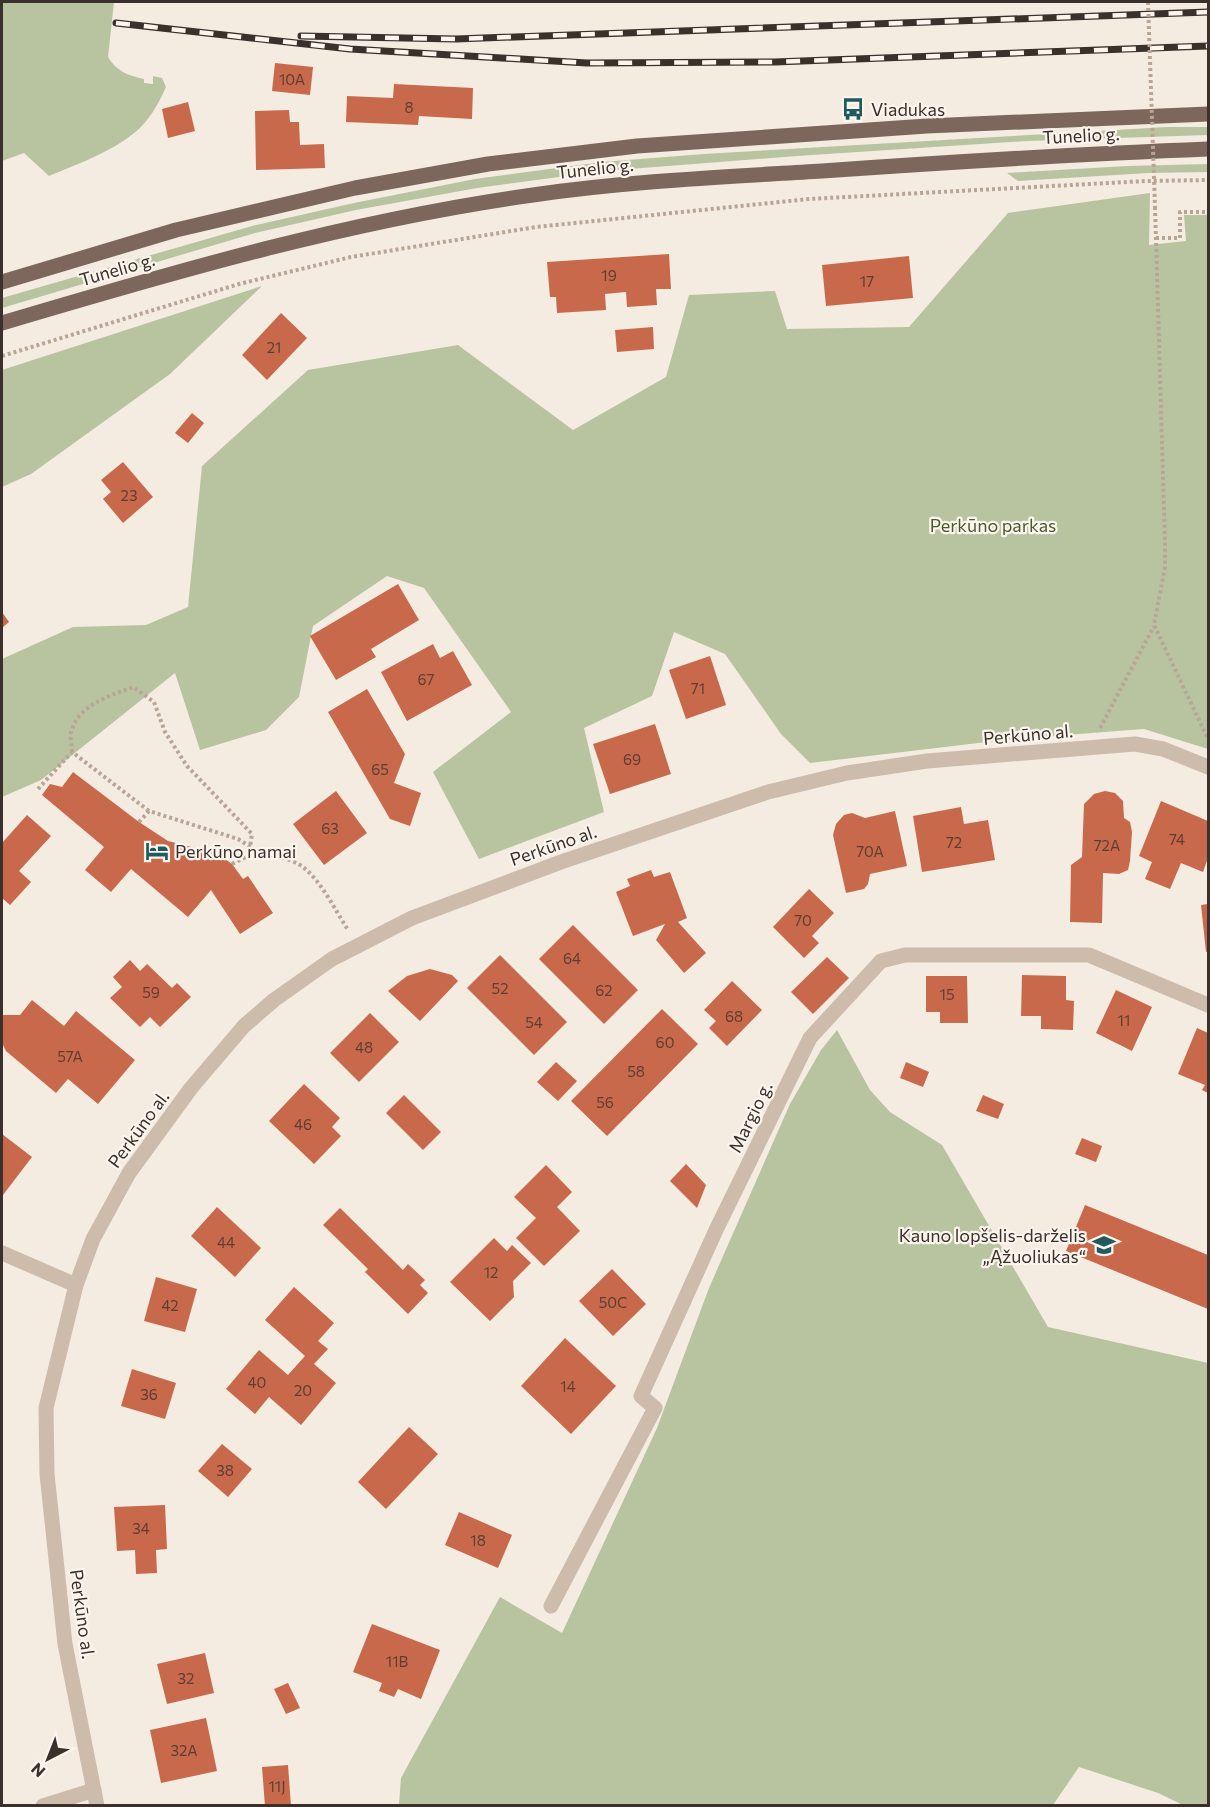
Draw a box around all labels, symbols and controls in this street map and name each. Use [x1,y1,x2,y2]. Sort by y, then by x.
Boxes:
house number: 10A [279,70,305,88]
bus stop icon: Viadukas [840,96,866,122]
house number: 8 [404,98,414,116]
place label: Viadukas [871,98,945,120]
street label: Tunelio g. [1042,122,1120,148]
street label: Tunelio g. [555,153,635,183]
street label: Tunelio g. [77,248,157,290]
house number: 19 [601,266,617,284]
house number: 17 [860,272,874,290]
house number: 21 [267,338,281,356]
house number: 23 [121,486,137,504]
park label: Perkūno parkas [930,514,1056,536]
house number: 67 [418,670,435,688]
house number: 71 [691,679,705,697]
street label: Perkūno al. [982,719,1074,749]
house number: 69 [623,750,641,768]
house number: 65 [371,760,389,778]
house number: 63 [321,819,339,837]
street label: Perkūno al. [507,820,599,870]
house number: 74 [1169,830,1185,848]
house number: 72 [946,833,962,851]
house number: 72A [1094,836,1120,854]
hotel icon: Perkūno namai [144,838,170,864]
place label: Perkūno namai [175,840,296,862]
house number: 70A [856,842,884,860]
house number: 70 [794,911,812,929]
house number: 64 [563,949,581,967]
house number: 52 [492,979,508,997]
house number: 62 [595,981,613,999]
house number: 59 [142,983,160,1001]
house number: 15 [939,985,955,1003]
house number: 68 [725,1007,743,1025]
house number: 11 [1118,1011,1130,1029]
house number: 54 [525,1013,543,1031]
house number: 60 [656,1033,674,1051]
house number: 48 [355,1038,373,1056]
house number: 57A [57,1047,83,1065]
house number: 58 [627,1062,645,1080]
street label: Margio g. [723,1078,777,1156]
street label: Perkūno al. [103,1086,173,1172]
house number: 56 [596,1093,614,1111]
house number: 46 [294,1115,312,1133]
place label: Kauno lopšelis-darželis „Ąžuoliukas“ [899,1224,1086,1267]
school or university icon: Kauno lopšelis-darželis „Ąžuoliukas“ [1091,1232,1117,1258]
house number: 44 [217,1233,235,1251]
house number: 12 [484,1263,498,1281]
house number: 50C [599,1293,627,1311]
house number: 42 [161,1296,179,1314]
house number: 40 [248,1373,266,1391]
house number: 14 [560,1377,576,1395]
house number: 20 [294,1381,312,1399]
house number: 36 [140,1385,158,1403]
house number: 38 [216,1461,234,1479]
house number: 34 [132,1519,150,1537]
house number: 18 [470,1531,486,1549]
street label: Perkūno al. [66,1568,100,1660]
house number: 11B [386,1652,409,1670]
house number: 32 [178,1669,194,1687]
north arrow [18,1729,78,1789]
house number: 32A [170,1741,198,1759]
text: N [27,1759,48,1782]
house number: 11J [268,1777,286,1795]

